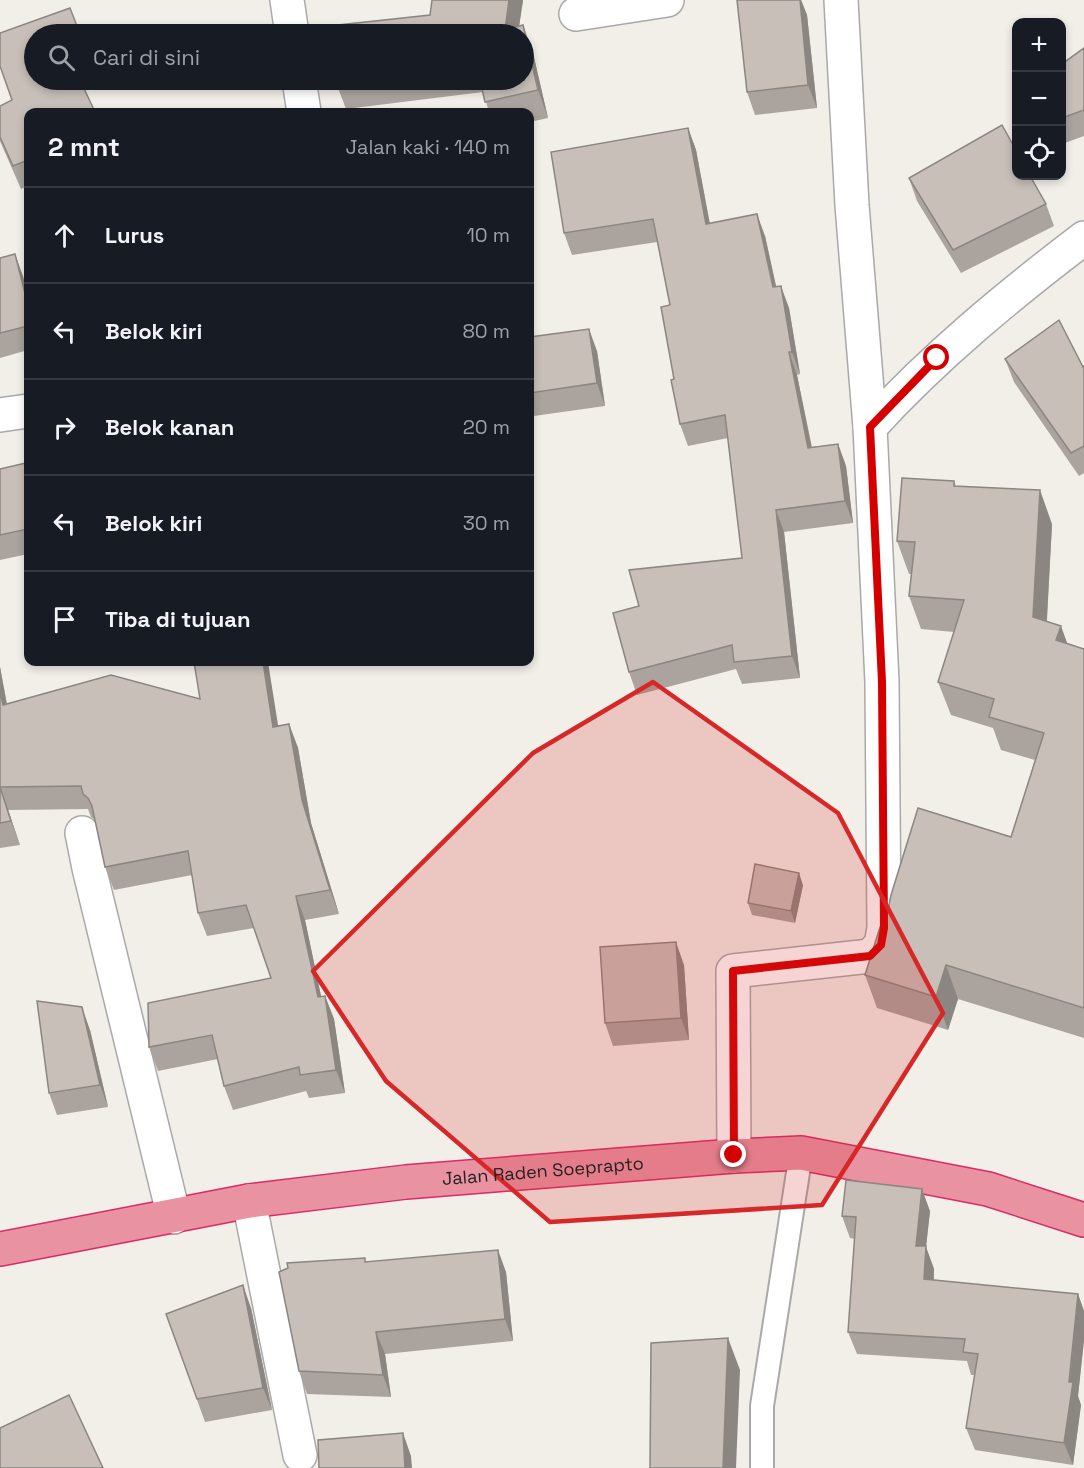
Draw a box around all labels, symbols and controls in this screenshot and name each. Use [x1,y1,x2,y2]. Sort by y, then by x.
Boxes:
map controls [1012,18,1066,180]
button: + [1012,18,1066,72]
search box [24,24,534,90]
icon: search [45,41,78,74]
text: Cari di sini [93,43,200,71]
button: − [1012,72,1066,126]
button: locate [1012,126,1066,180]
text: 2 mnt [48,130,120,164]
text: Jalan kaki · 140 m [346,134,510,160]
icon: ahead [48,219,81,252]
text: Lurus [105,221,164,249]
text: 10 m [466,222,510,248]
icon: left [48,315,81,348]
text: Belok kiri [105,317,202,345]
text: 80 m [462,318,510,344]
route start [923,344,949,370]
icon: right [48,411,81,444]
text: Belok kanan [105,413,234,441]
text: 20 m [463,414,510,440]
icon: left [48,507,81,540]
text: Belok kiri [105,509,202,537]
text: 30 m [463,510,510,536]
icon: arrive [48,603,81,636]
text: Tiba di tujuan [105,605,251,633]
route end [720,1141,746,1167]
street label: Jalan Raden Soeprapto [441,1151,644,1190]

